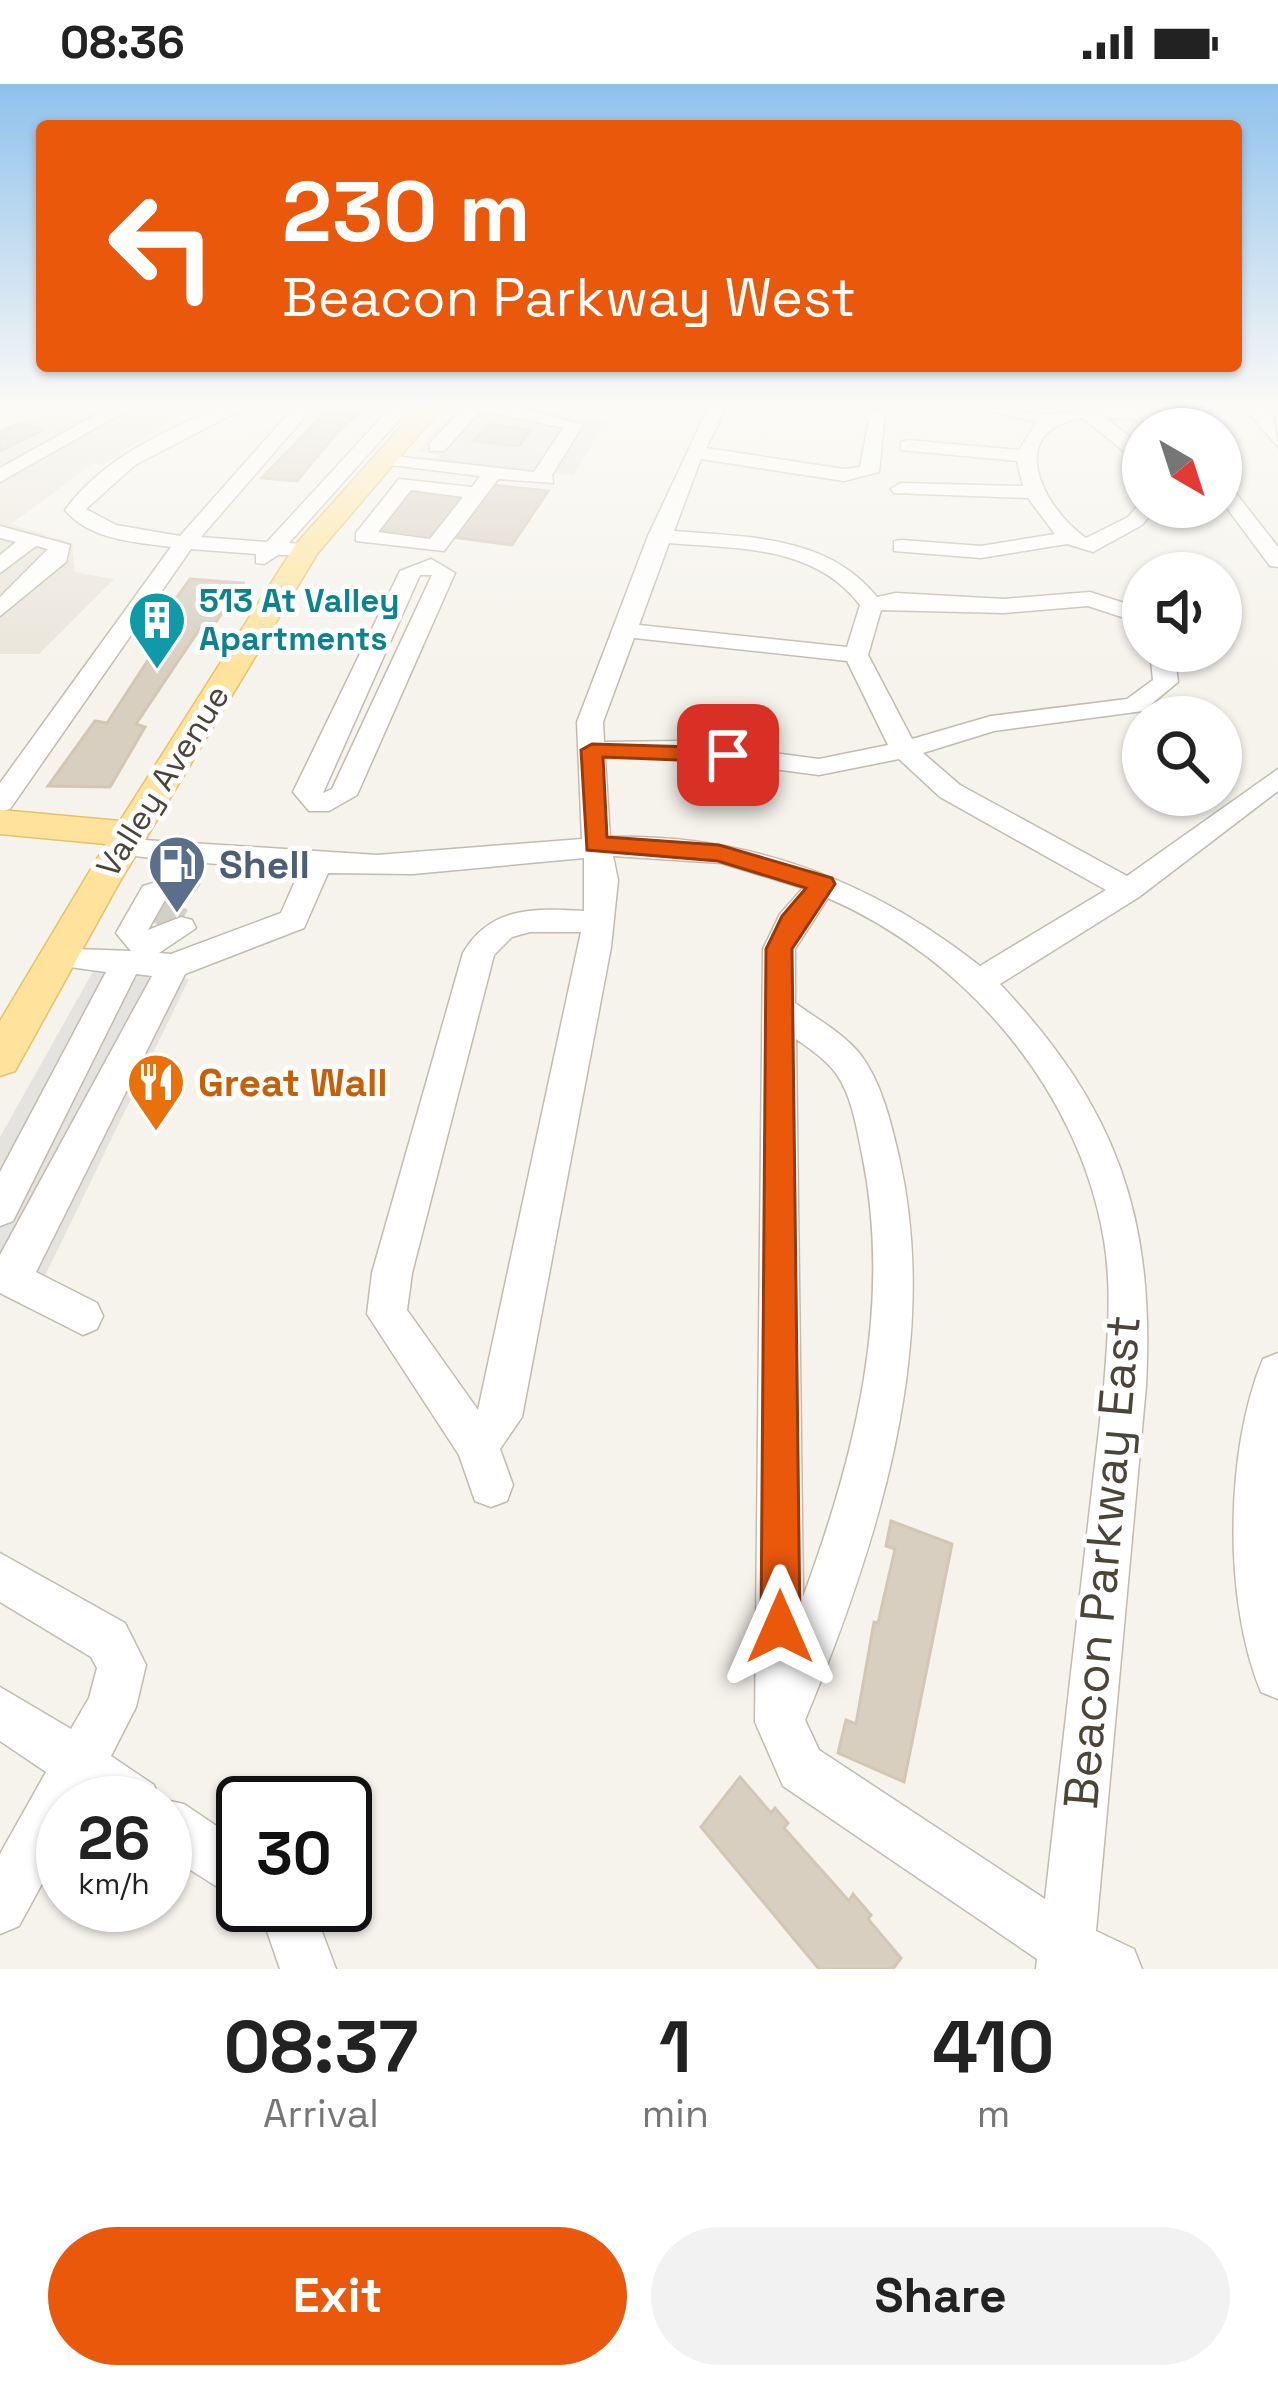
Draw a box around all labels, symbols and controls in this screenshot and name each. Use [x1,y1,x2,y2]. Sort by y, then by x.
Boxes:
text: 08:36 [60,14,185,71]
text: 230 m [282,158,530,266]
icon: left [84,168,240,324]
text: Beacon Parkway West [282,263,856,332]
north arrow [1122,408,1242,528]
map controls [1122,408,1242,816]
button: sound [1122,552,1242,672]
place label: 513 At Valley Apartments [199,580,400,660]
building icon: 513 At Valley Apartments [126,589,188,671]
street label: Valley Avenue [87,677,239,885]
button: search [1122,696,1242,816]
pin [677,704,779,806]
icon: arrive [695,722,761,788]
fuel station icon: Shell [146,833,208,915]
place label: Shell [219,840,310,889]
restaurant icon: Great Wall [125,1051,187,1133]
place label: Great Wall [198,1058,388,1107]
street label: Beacon Parkway East [1050,1313,1154,1811]
position arrow [717,1564,843,1690]
speed limit sign: 30 [216,1776,372,1932]
text: 26 [78,1800,150,1877]
text: km/h [78,1864,150,1903]
text: 08:37 [223,2001,418,2093]
text: 1 [659,2001,692,2093]
text: 410 [932,2001,1055,2093]
text: Arrival [263,2089,379,2138]
text: min [642,2089,709,2138]
text: m [977,2089,1010,2138]
button: Exit [48,2227,627,2365]
button: Share [651,2227,1230,2365]

